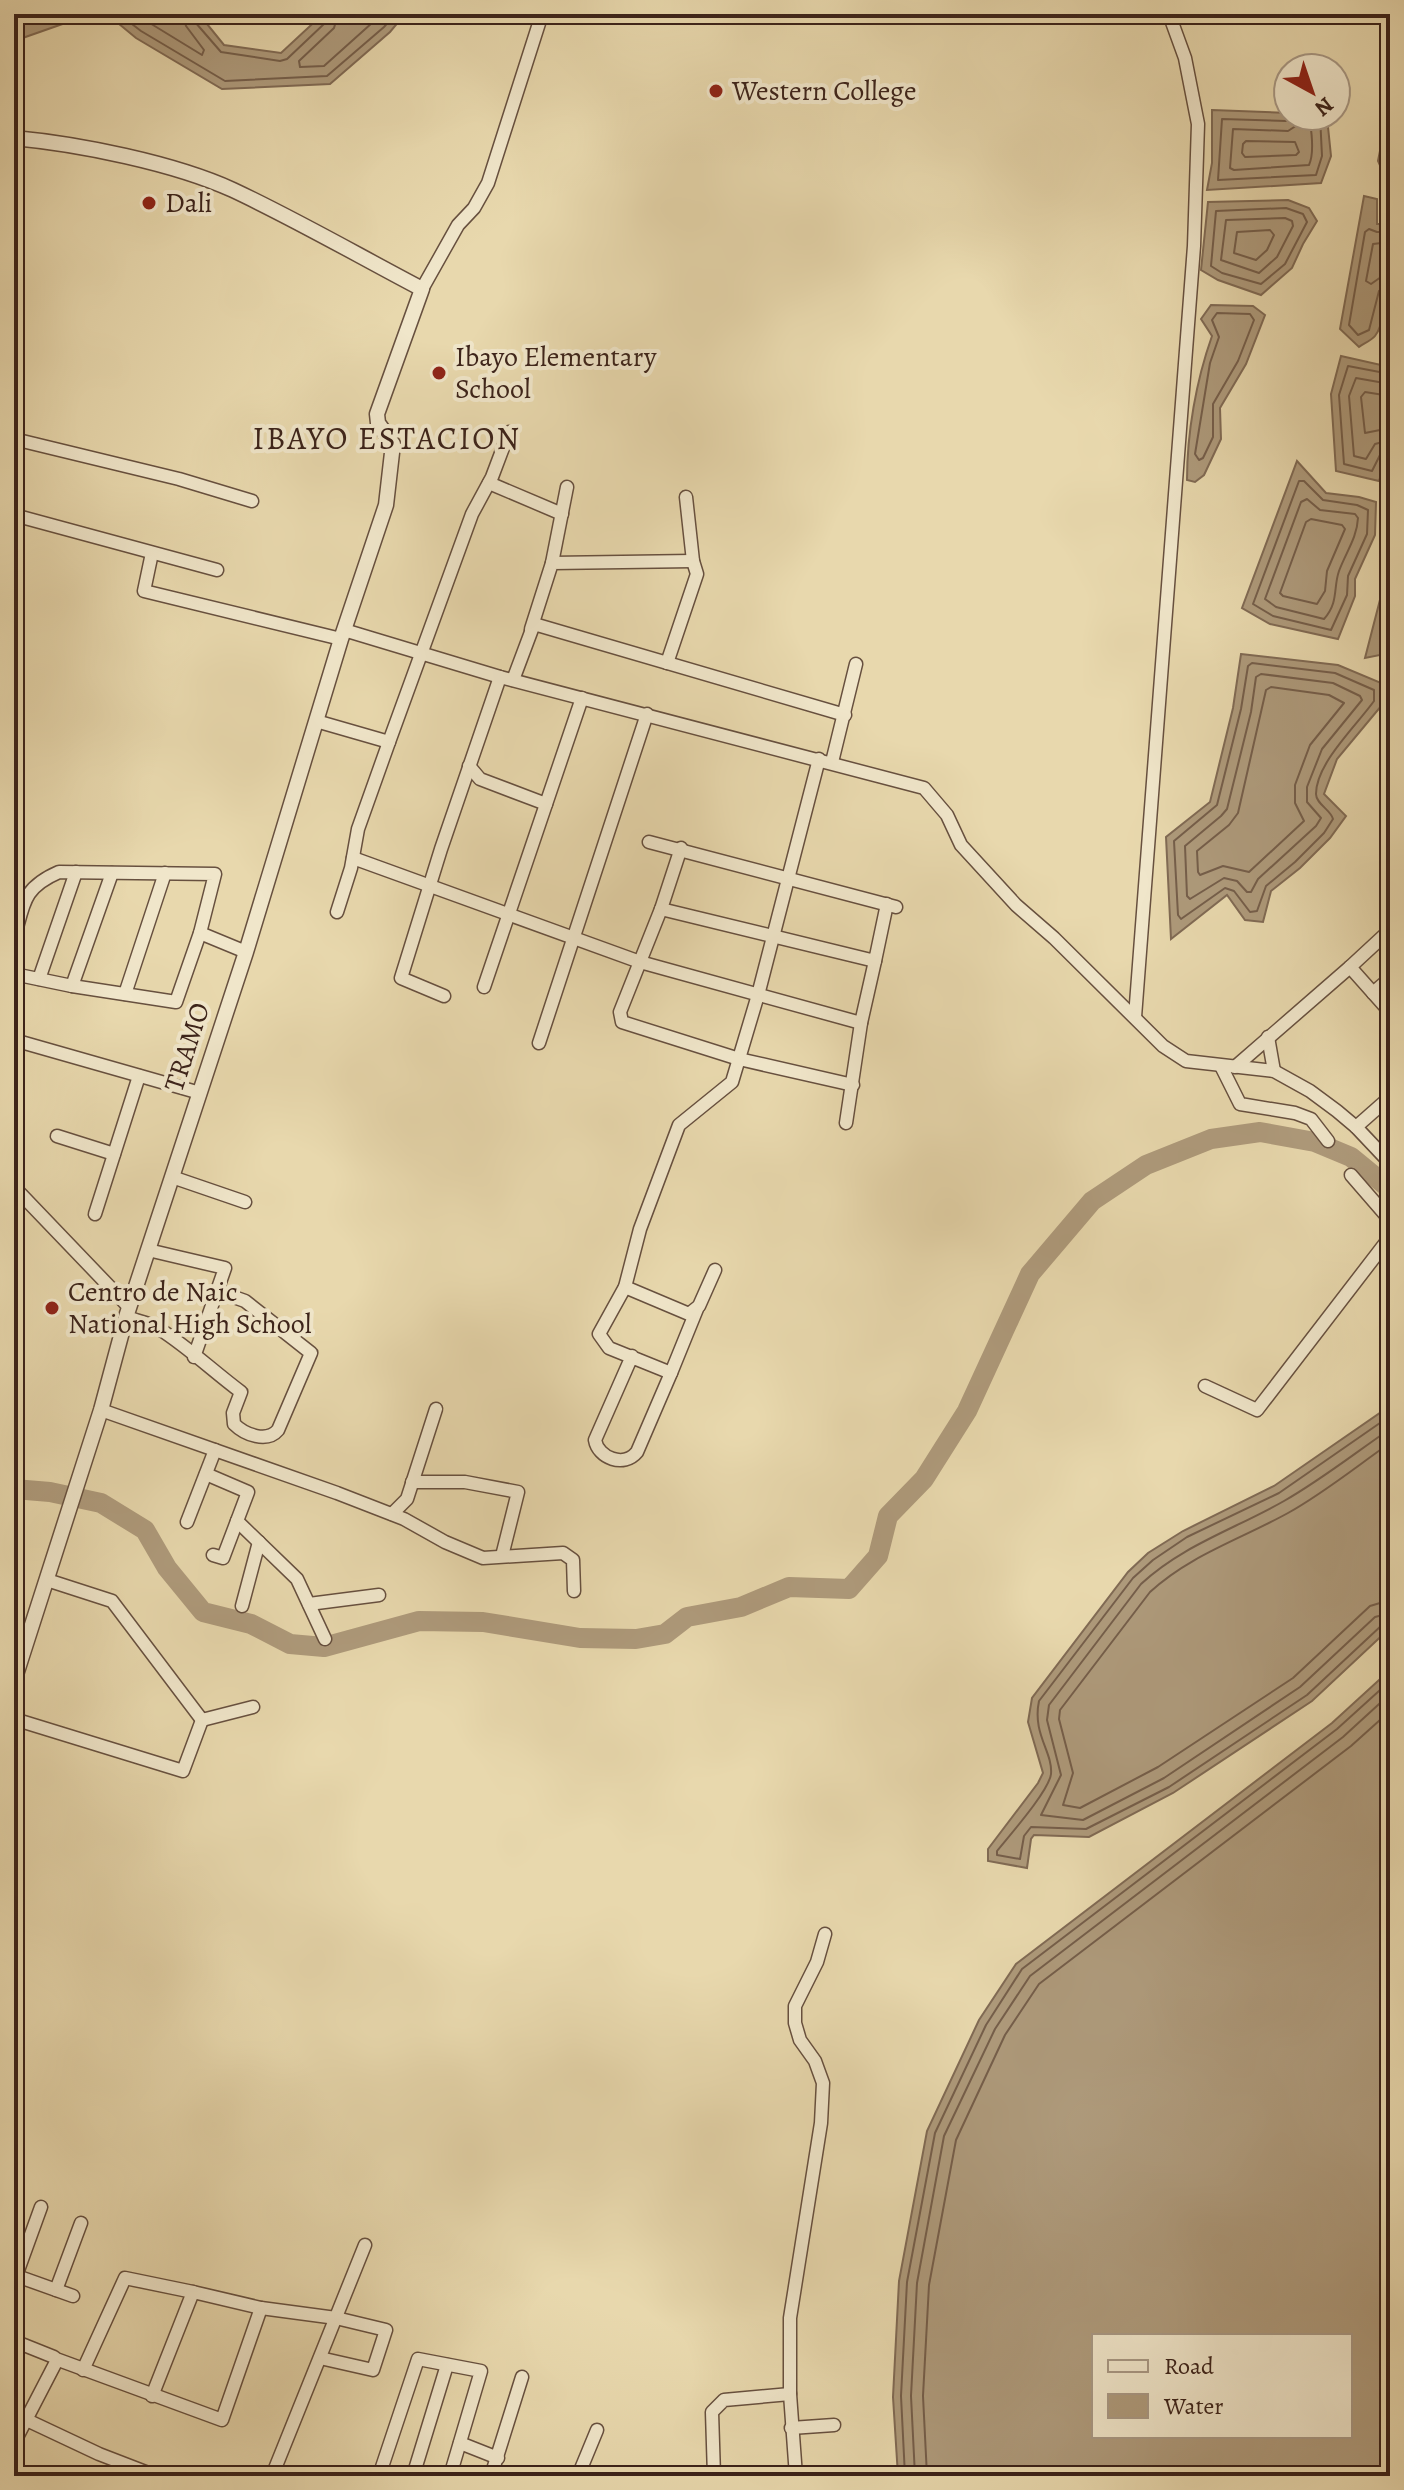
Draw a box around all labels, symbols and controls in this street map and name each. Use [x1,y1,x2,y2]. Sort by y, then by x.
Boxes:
north arrow [1272,52,1352,132]
place label: Western College [731,72,917,110]
marker: Western College [707,82,725,100]
text: N [1308,90,1340,123]
place label: Dali [165,184,212,222]
marker: Dali [140,194,158,212]
place label: Ibayo Elementary School [455,338,657,408]
marker: Ibayo Elementary School [430,364,448,382]
district label: IBAYO ESTACION [253,416,521,460]
street label: TRAMO [155,998,219,1096]
place label: Centro de Naic National High School [68,1273,312,1343]
marker: Centro de Naic National High School [43,1299,61,1317]
legend [1092,2334,1352,2438]
text: Road [1164,2350,1214,2382]
text: Water [1163,2390,1224,2422]

